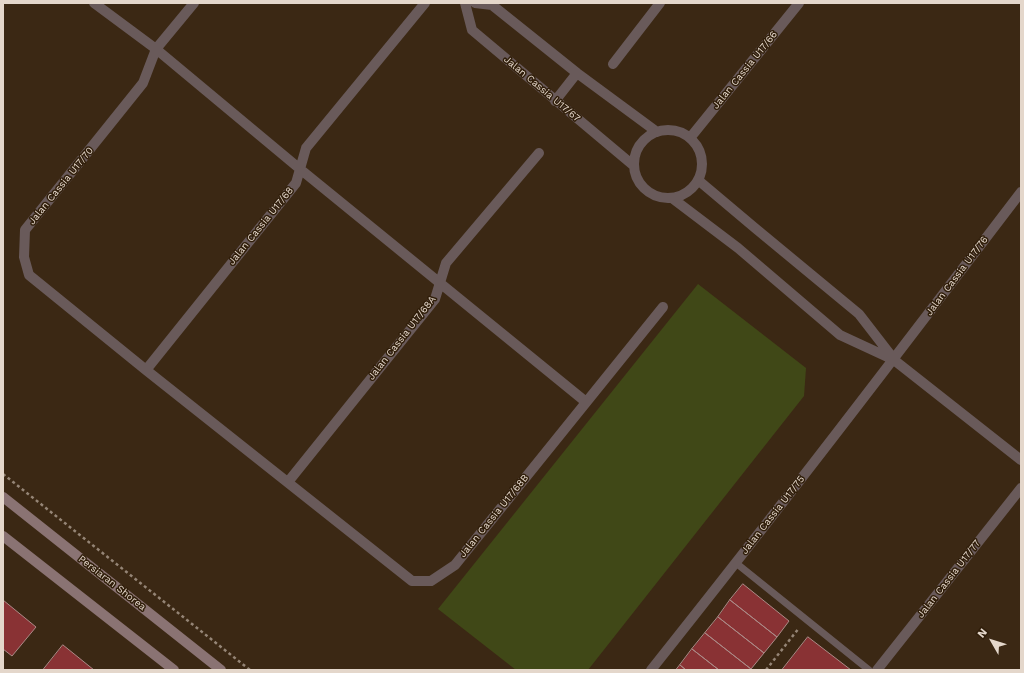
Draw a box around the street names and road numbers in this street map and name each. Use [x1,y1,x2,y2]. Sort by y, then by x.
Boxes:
street label: Jalan Cassia U17/66 [710,29,780,111]
street label: Jalan Cassia U17/67 [501,54,583,124]
street label: Jalan Cassia U17/70 [26,145,96,227]
street label: Jalan Cassia U17/68 [226,185,296,267]
street label: Jalan Cassia U17/76 [923,234,991,318]
street label: Jalan Cassia U17/68A [365,294,439,382]
street label: Jalan Cassia U17/68B [457,472,531,560]
street label: Jalan Cassia U17/75 [739,473,807,557]
street label: Jalan Cassia U17/77 [915,538,983,620]
street label: Persiaran Shorea [76,553,148,613]

